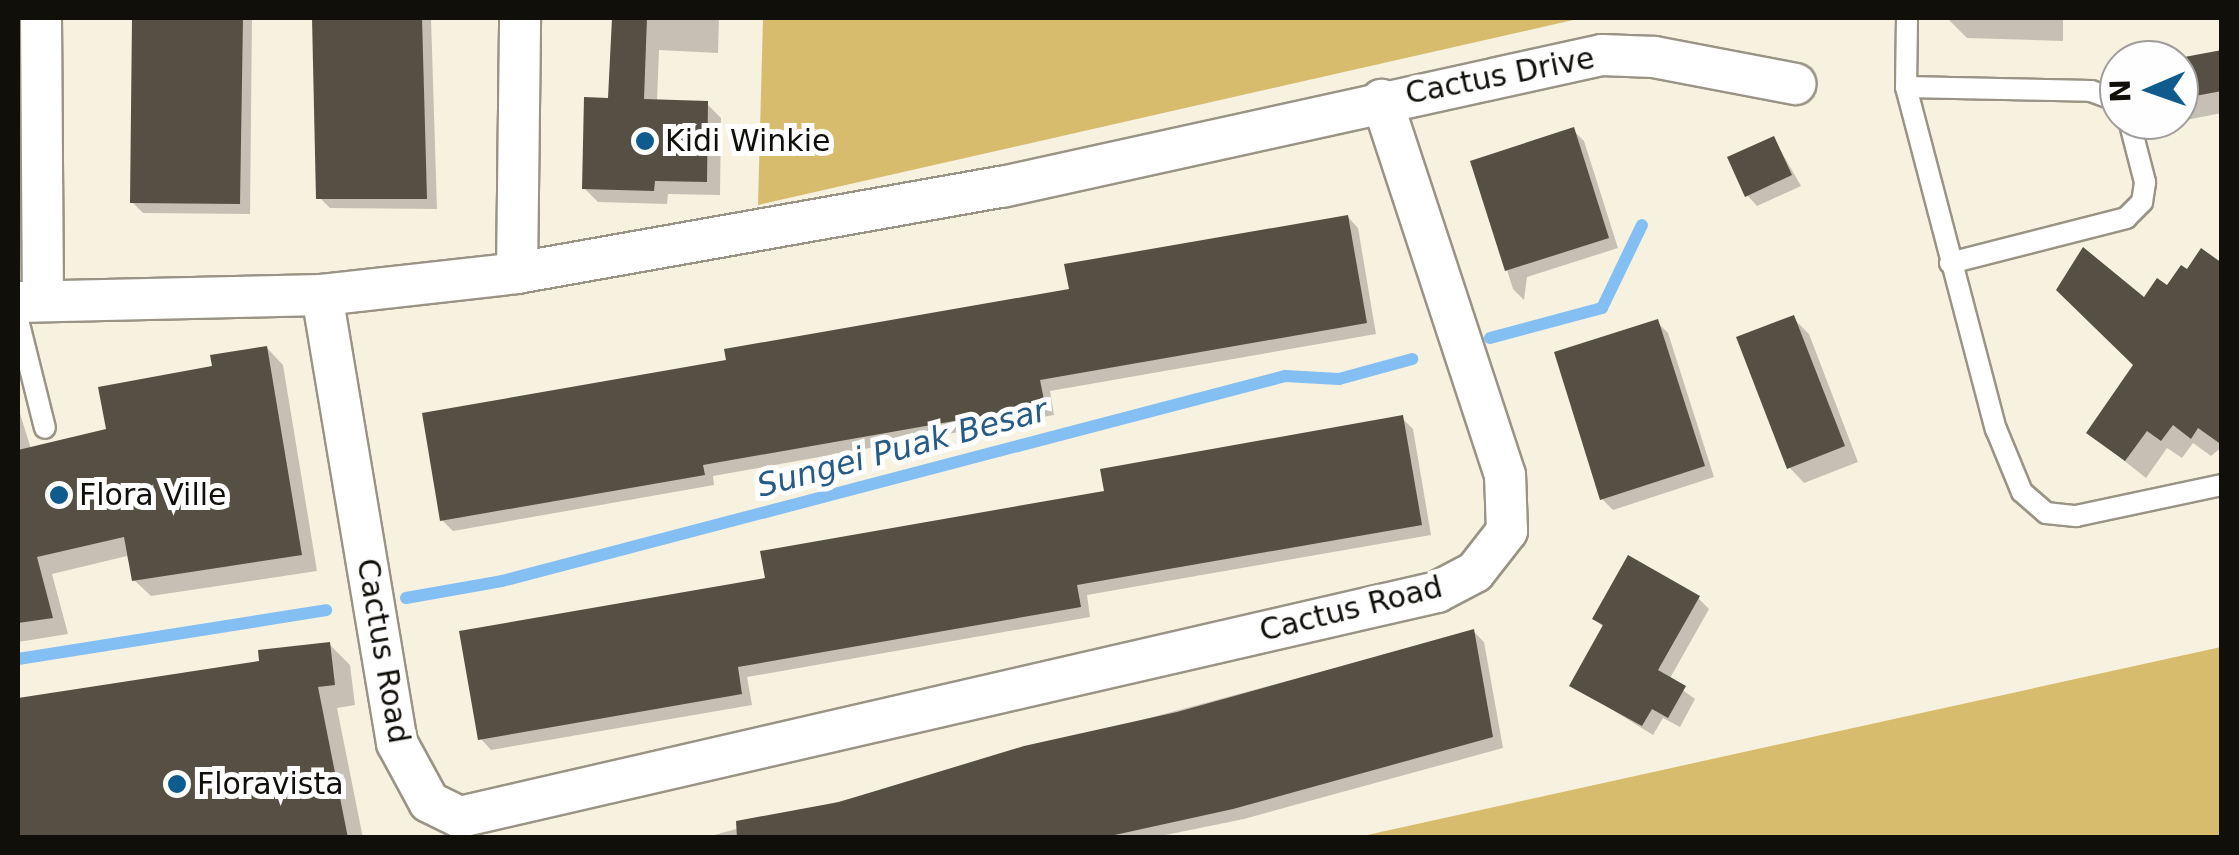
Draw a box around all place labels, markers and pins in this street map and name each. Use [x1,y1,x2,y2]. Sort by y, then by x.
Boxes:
place label: Kidi Winkie [665,123,830,159]
marker: Kidi Winkie [634,130,656,152]
place label: Flora Ville [79,477,227,513]
marker: Flora Ville [48,484,70,506]
place label: Floravista [197,766,344,802]
marker: Floravista [166,773,188,795]

